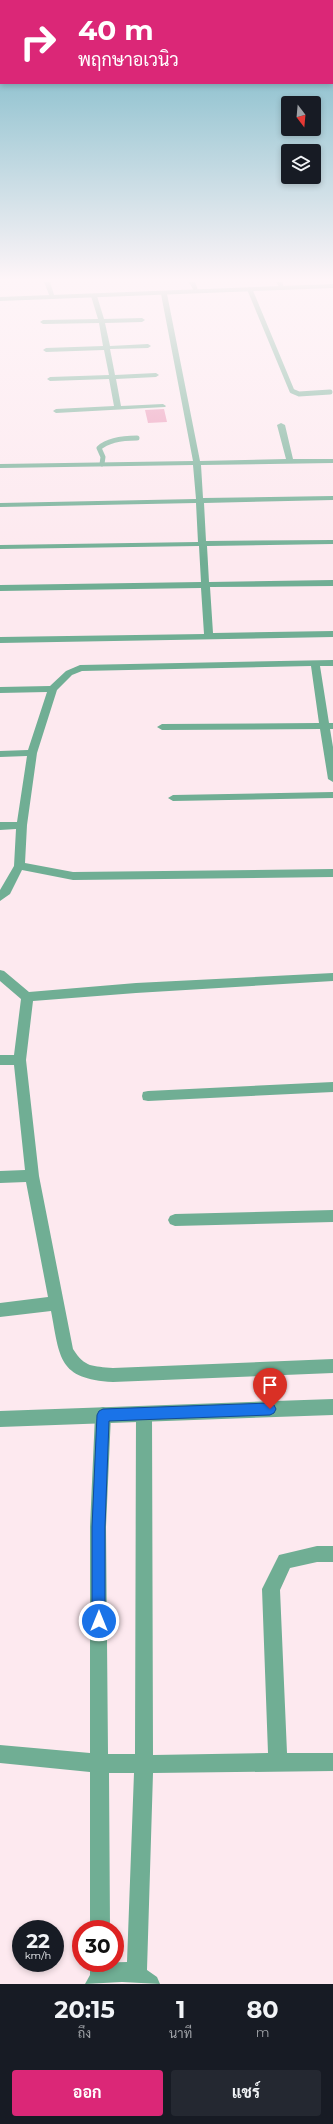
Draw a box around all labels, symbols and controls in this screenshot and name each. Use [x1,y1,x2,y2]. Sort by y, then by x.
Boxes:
text: 40 m [78,13,154,47]
icon: right [12,16,64,68]
text: พฤกษาอเวนิว [78,49,179,71]
north arrow [281,96,321,136]
map controls [281,96,321,184]
button: layers [281,144,321,184]
pin [253,1368,287,1409]
icon: arrive [259,1374,281,1396]
position arrow [78,1600,120,1642]
speed limit sign: 30 [72,1920,124,1972]
text: 22 [26,1929,50,1953]
text: km/h [25,1949,51,1962]
text: 20:15 [54,1995,115,2024]
text: 1 [176,1995,185,2024]
text: 80 [247,1995,279,2024]
text: m [256,2024,269,2040]
text: ถึง [78,2025,91,2041]
text: นาที [169,2025,192,2041]
button: ออก [12,2070,163,2116]
button: แชร์ [171,2070,321,2116]

